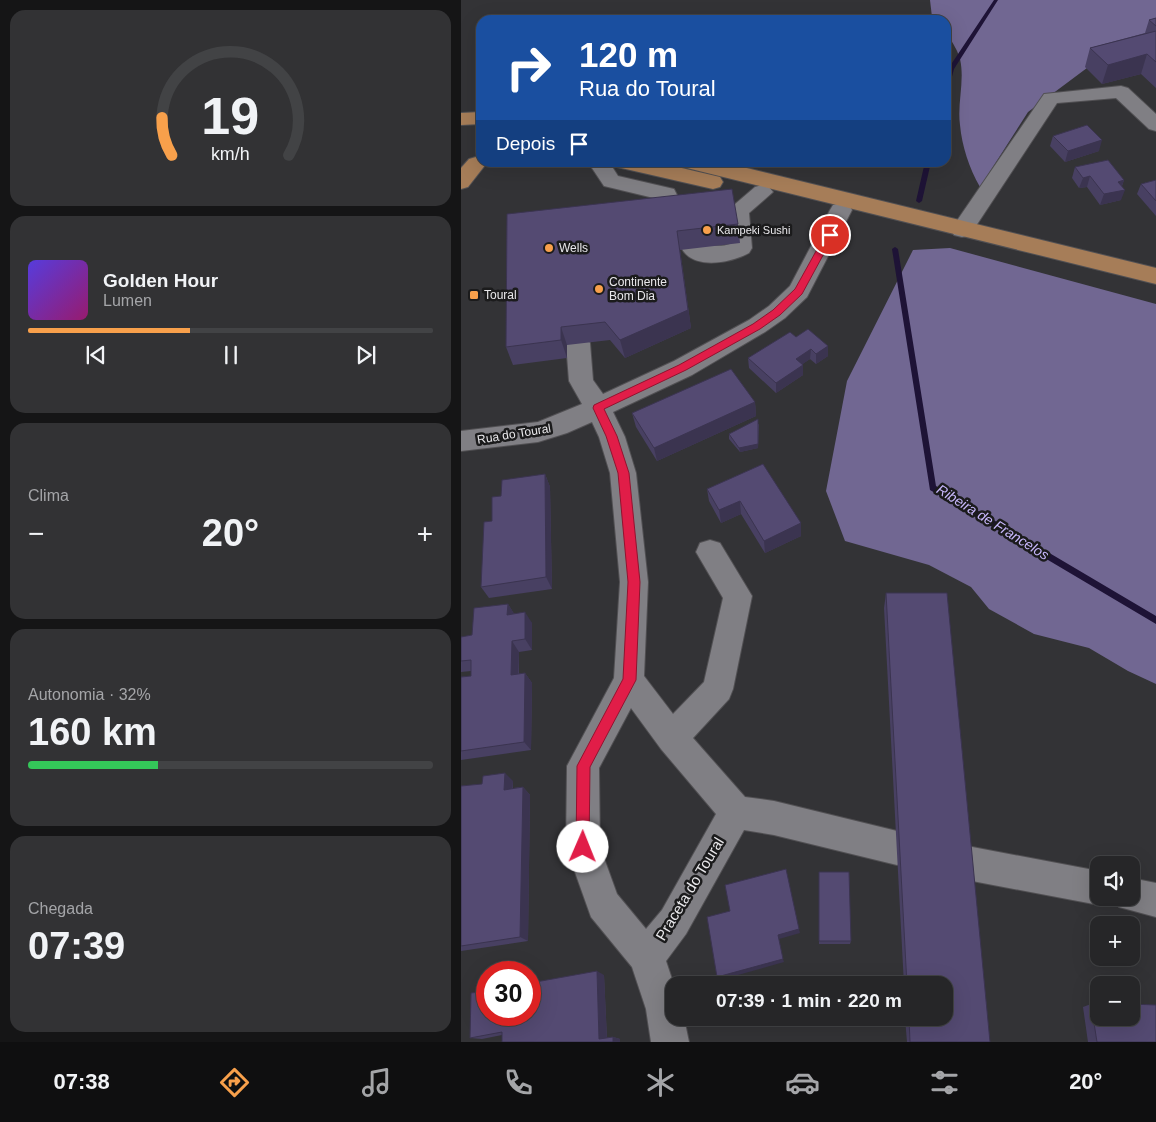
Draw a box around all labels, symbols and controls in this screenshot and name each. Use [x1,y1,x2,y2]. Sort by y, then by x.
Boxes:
icon: right [496,35,561,100]
text: 120 m [579,35,678,74]
text: Rua do Toural [579,76,716,101]
text: 19 [202,87,259,145]
icon: arrive [565,130,593,158]
text: Depois [496,133,555,154]
text: km/h [211,144,250,164]
pin [809,214,851,256]
icon: arrive [816,221,844,249]
marker: Kampeki Sushi [701,224,713,236]
place label: Kampeki Sushi [717,224,790,236]
place label: Wells [559,241,588,255]
marker: Wells [543,242,555,254]
text: Golden Hour [103,270,218,291]
place label: Continente Bom Dia [609,275,667,303]
marker: Continente Bom Dia [593,283,605,295]
place label: Toural [484,288,517,302]
marker: Toural [468,289,480,301]
text: Lumen [103,292,152,309]
icon: previous [82,341,110,369]
icon: pause [217,341,245,369]
icon: next [352,341,380,369]
street label: Rua do Toural [476,421,552,447]
water label: Ribeira de Francelos [934,481,1052,563]
text: Clima [28,487,69,504]
text: 20° [202,512,259,554]
text: − [28,518,44,549]
text: + [417,518,433,549]
text: Autonomia · 32% [28,686,151,703]
text: 160 km [28,711,157,753]
position arrow [556,820,608,872]
street label: Praceta do Toural [652,834,727,943]
map controls [1090,856,1140,1026]
button: sound [1090,856,1140,906]
text: Chegada [28,900,93,917]
button: + [1090,916,1140,966]
text: 07:39 [28,925,125,967]
speed limit sign: 30 [476,961,541,1026]
button: − [1090,976,1140,1026]
text: 07:39 · 1 min · 220 m [716,990,902,1011]
icon: directions [217,1065,252,1100]
icon: music [359,1065,394,1100]
icon: phone [501,1065,536,1100]
icon: climate [643,1065,678,1100]
icon: car [785,1065,820,1100]
icon: filters [927,1065,962,1100]
text: 07:38 [54,1069,110,1094]
text: 20° [1069,1069,1102,1094]

